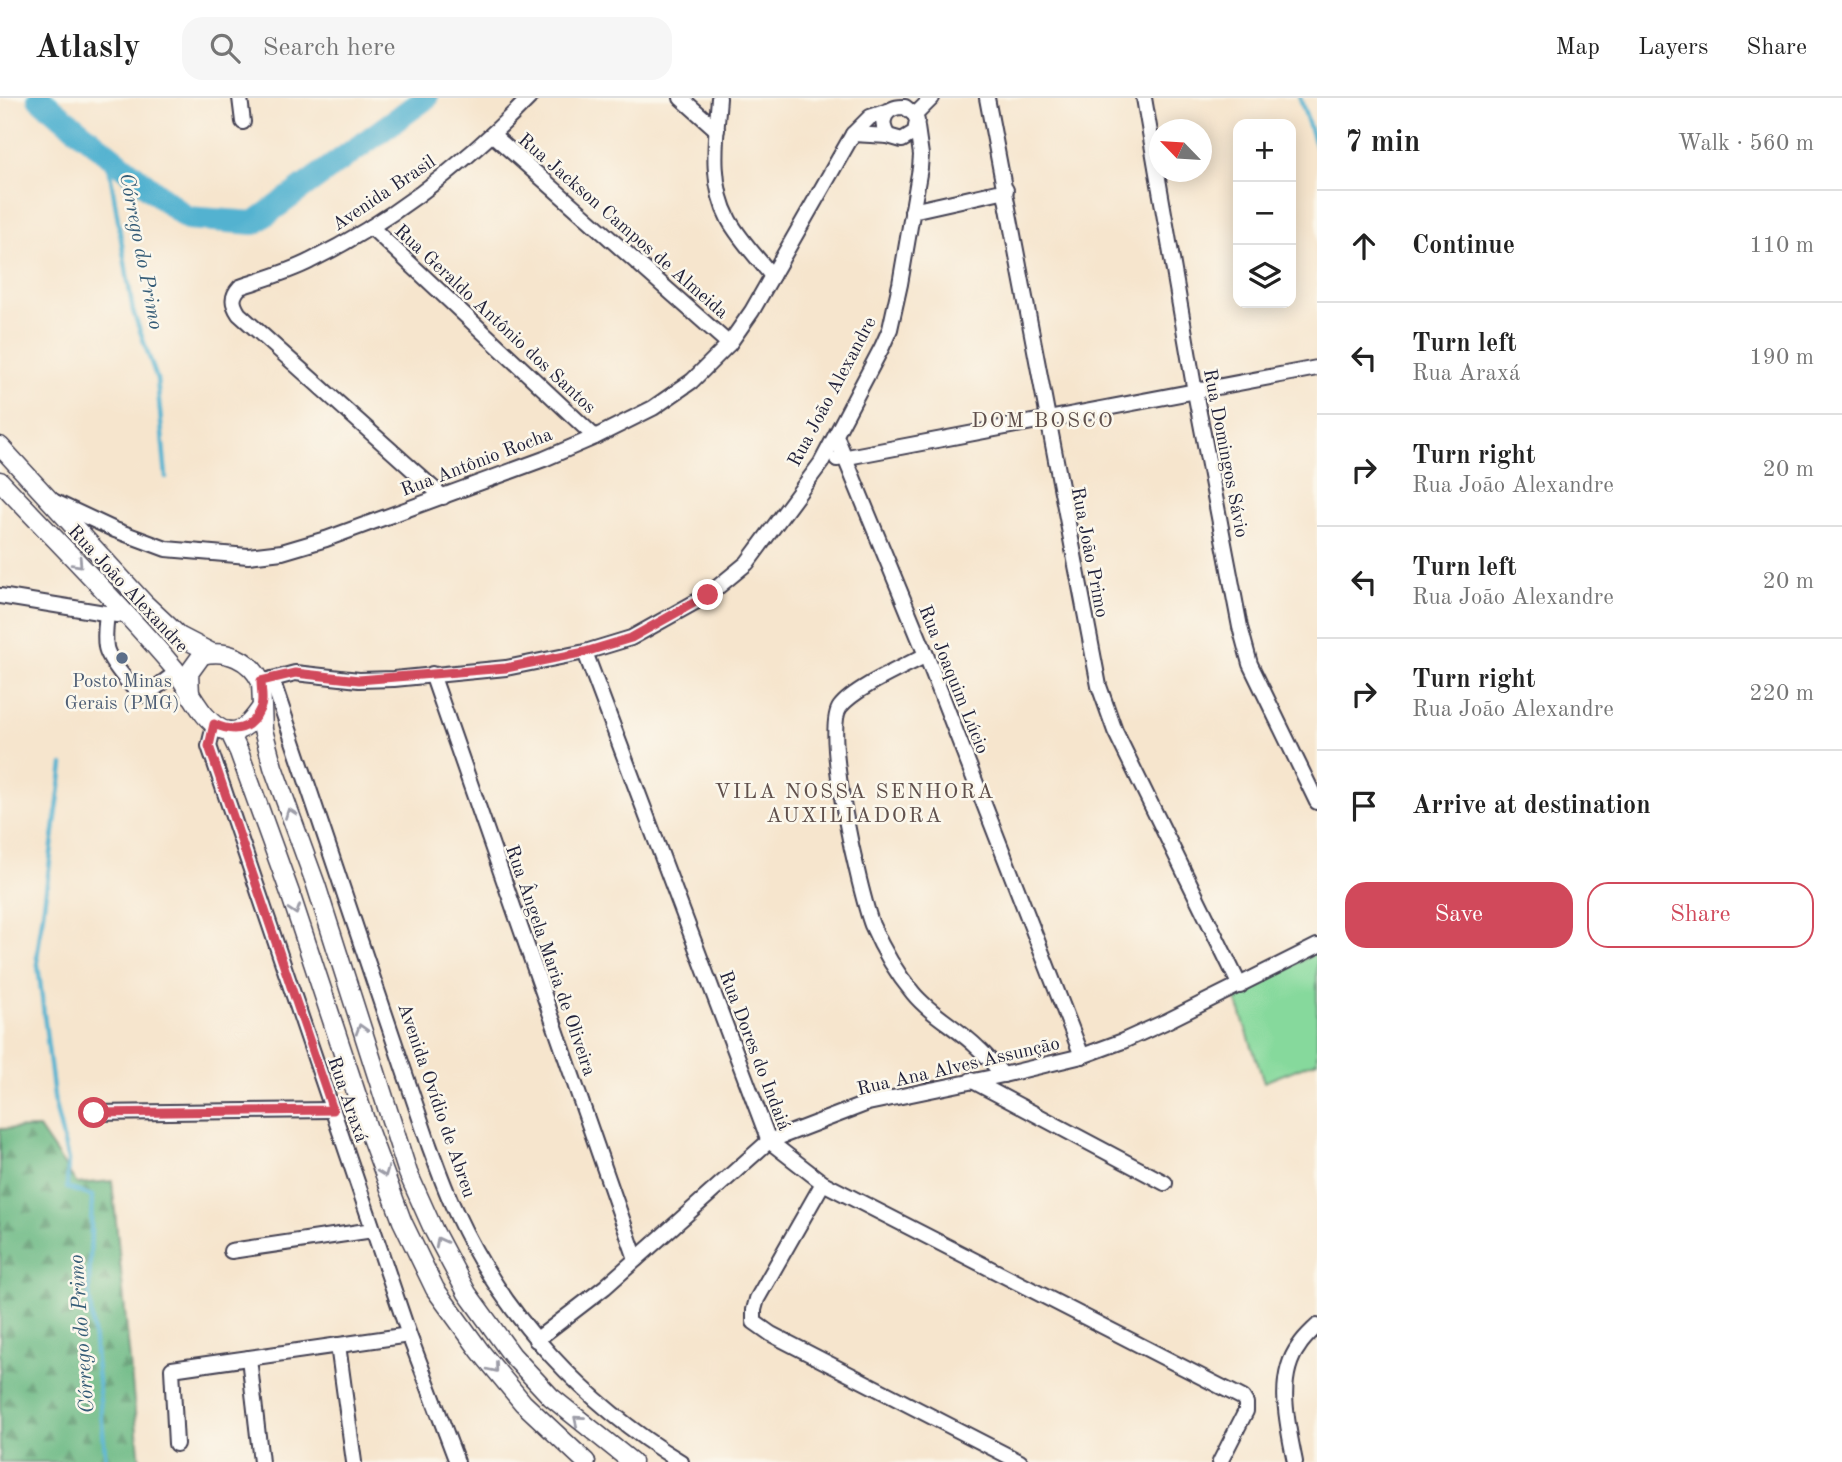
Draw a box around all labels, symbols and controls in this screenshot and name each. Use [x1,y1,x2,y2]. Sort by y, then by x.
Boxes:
search box [182,17,672,80]
icon: search [206,29,244,67]
text: Atlasly [35,32,140,65]
text: Search here [262,35,396,61]
text: Map [1556,36,1600,60]
text: Layers [1638,36,1708,60]
text: Share [1746,36,1807,60]
north arrow [1149,119,1212,182]
map controls [1233,119,1296,308]
button: + [1233,119,1296,182]
text: 7 min [1345,128,1420,158]
street label: Rua Jackson Campos de Almeida [514,131,731,323]
text: Walk · 560 m [1678,132,1814,155]
street label: Avenida Brasil [329,153,439,236]
water label: Córrego do Primo [115,171,166,331]
button: − [1233,182,1296,245]
street label: Rua Geraldo Antônio dos Santos [390,222,599,418]
icon: ahead [1345,227,1383,265]
text: Continue [1412,233,1515,259]
text: 110 m [1749,234,1814,257]
button: layers [1233,245,1296,308]
street label: Rua João Alexandre [786,314,881,470]
text: Turn left [1412,331,1517,357]
icon: left [1345,339,1383,377]
text: 190 m [1749,346,1814,369]
text: Rua Araxá [1412,362,1520,385]
street label: Rua Domingos Sávio [1199,367,1250,540]
district label: DOM BOSCO [971,411,1115,432]
street label: Rua Antônio Rocha [399,425,556,501]
text: Turn right [1412,443,1535,469]
icon: right [1345,451,1383,489]
text: 20 m [1763,458,1814,481]
text: Rua João Alexandre [1412,474,1614,497]
street label: Rua João Primo [1067,486,1111,619]
street label: Rua João Alexandre [63,522,191,657]
one-way arrow [69,555,82,568]
text: Turn left [1412,555,1517,581]
icon: left [1345,563,1383,601]
text: 20 m [1763,570,1814,593]
route end [692,579,723,610]
text: Rua João Alexandre [1412,586,1614,609]
street label: Rua Joaquim Lúcio [914,603,991,757]
marker: Posto Minas Gerais (PMG) [114,650,130,666]
text: Turn right [1412,667,1535,693]
place label: Posto Minas Gerais (PMG) [65,673,179,714]
icon: right [1345,675,1383,713]
text: 220 m [1749,682,1814,705]
text: Rua João Alexandre [1412,698,1614,721]
district label: VILA NOSSA SENHORA AUXILIADORA [715,782,995,827]
icon: arrive [1345,787,1383,825]
text: Arrive at destination [1412,793,1651,819]
one-way arrow [284,807,298,819]
street label: Rua Ângela Maria de Oliveira [501,842,602,1079]
button: Save [1345,882,1573,948]
button: Share [1587,882,1814,948]
one-way arrow [287,903,302,915]
street label: Rua Dores do Indaiá [715,969,793,1134]
street label: Avenida Ovídio de Abreu [393,1001,478,1201]
one-way arrow [355,1023,369,1035]
street label: Rua Ana Alves Assunção [855,1035,1062,1100]
street label: Rua Araxá [323,1054,370,1146]
route start [78,1097,109,1128]
one-way arrow [375,1165,389,1177]
one-way arrow [434,1237,448,1249]
water label: Córrego do Primo [66,1254,99,1414]
one-way arrow [486,1361,499,1373]
one-way arrow [574,1415,586,1428]

